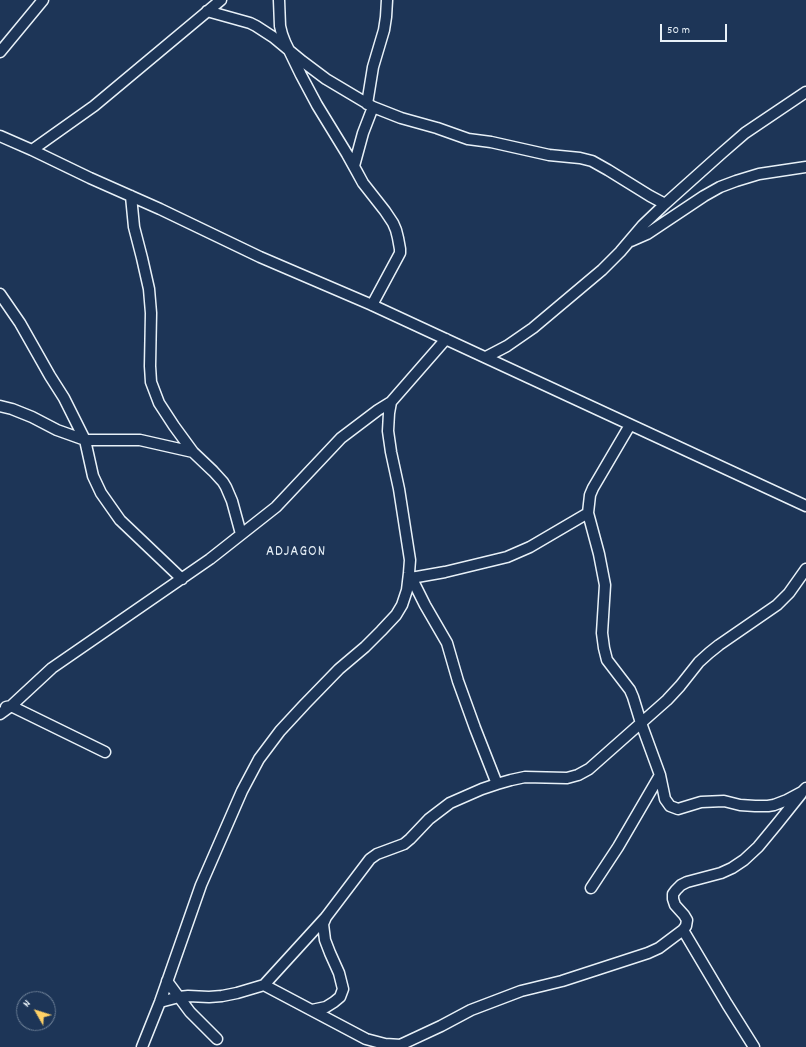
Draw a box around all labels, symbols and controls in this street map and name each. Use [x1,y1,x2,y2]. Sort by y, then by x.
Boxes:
scale bar [662,16,729,42]
text: 50 m [667,22,690,39]
district label: ADJAGON [266,544,326,562]
north arrow [16,991,56,1031]
text: N [20,997,35,1011]

